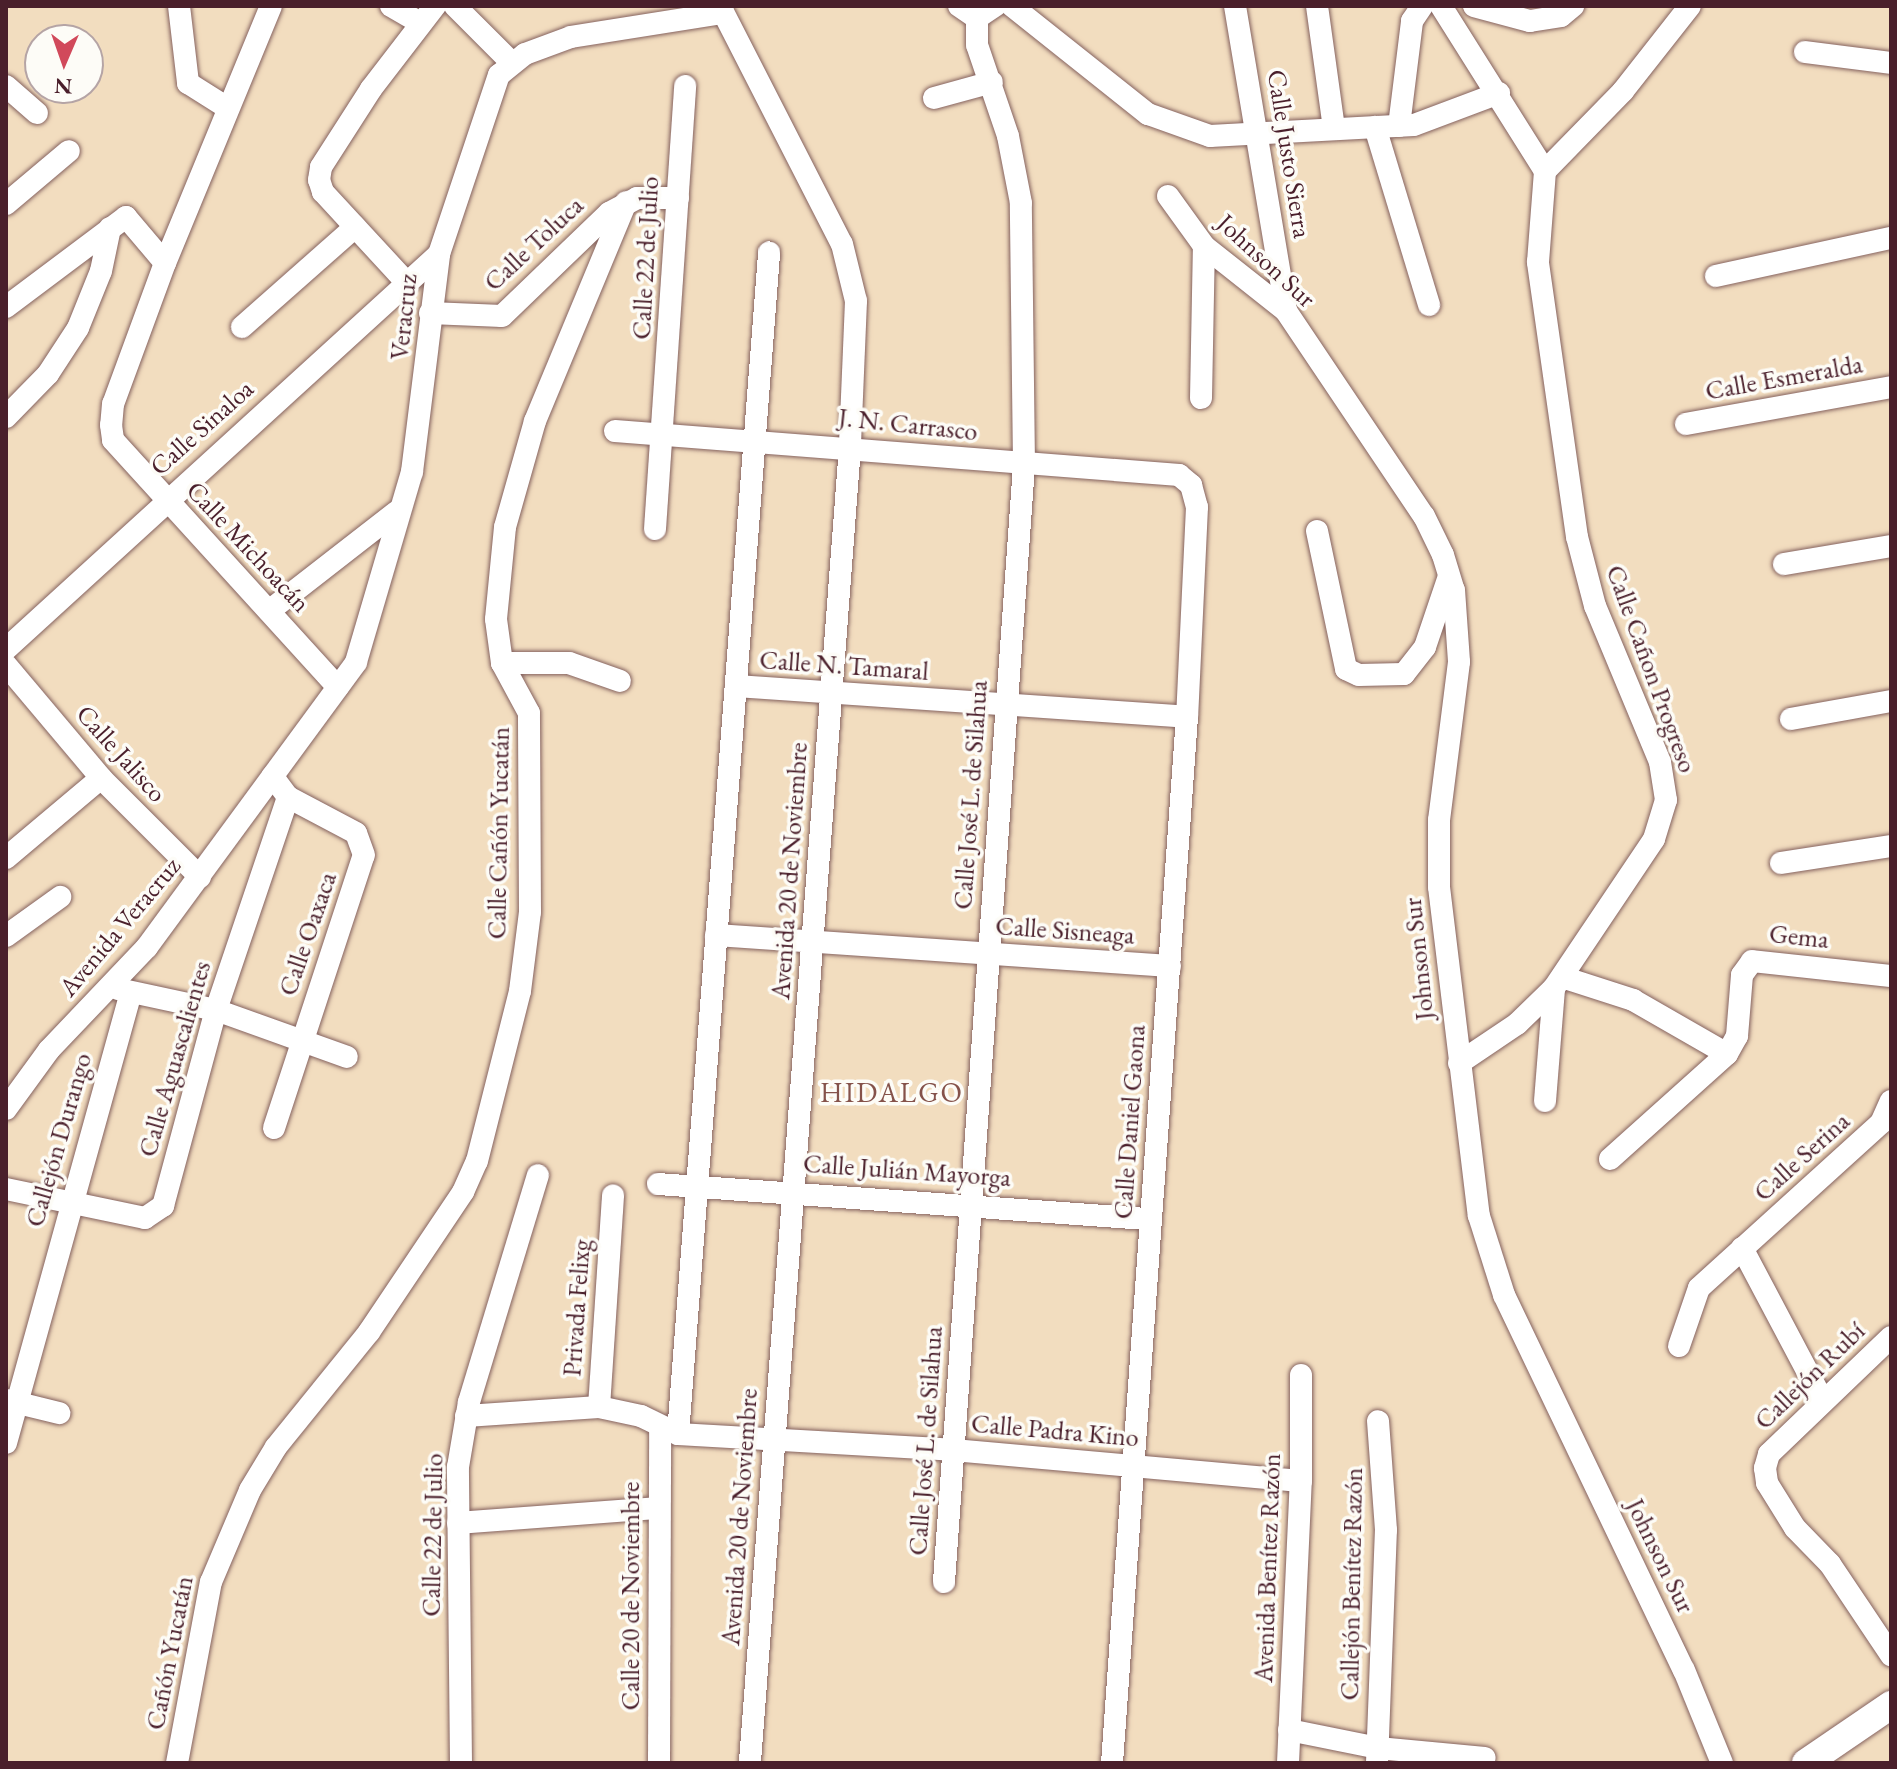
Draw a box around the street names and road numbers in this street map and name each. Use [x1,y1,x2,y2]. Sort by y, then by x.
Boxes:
street label: Calle Justo Sierra [1260,68,1318,240]
street label: Calle 22 de Julio [626,176,666,340]
street label: Calle Toluca [478,190,590,298]
street label: Johnson Sur [1210,208,1322,314]
street label: Veracruz [384,272,424,362]
street label: Calle Esmeralda [1703,349,1865,407]
street label: Calle Sinaloa [144,374,260,482]
street label: J. N. Carrasco [837,402,979,448]
street label: Calle Michoacán [179,475,317,619]
street label: Calle Cañon Progreso [1599,561,1703,777]
street label: Calle N. Tamaral [758,645,930,687]
street label: Calle José L. de Silahua [947,679,995,911]
street label: Calle Jalisco [69,699,173,809]
street label: Calle Cañón Yucatán [482,726,516,940]
street label: Avenida 20 de Noviembre [765,741,815,1001]
street label: Avenida Veracruz [53,851,187,1003]
street label: Calle Oaxaca [272,868,344,1000]
street label: Johnson Sur [1397,896,1441,1022]
street label: Calle Sisneaga [994,911,1136,951]
street label: Gema [1768,918,1830,956]
street label: Calle Aguascalientes [132,958,218,1160]
street label: Calle Daniel Gaona [1108,1024,1152,1220]
street label: Callejón Durango [19,1049,99,1231]
street label: Calle Serina [1748,1106,1856,1208]
street label: Calle Julián Mayorga [802,1148,1012,1194]
street label: Privada Felixg [557,1238,597,1378]
street label: Callejón Rubí [1748,1316,1872,1436]
street label: Calle José L. de Silahua [902,1325,950,1557]
street label: Avenida 20 de Noviembre [715,1387,765,1647]
street label: Calle Padra Kino [970,1408,1140,1454]
street label: Calle 22 de Julio [416,1453,450,1617]
street label: Avenida Benítez Razón [1248,1453,1288,1683]
street label: Callejón Benítez Razón [1334,1467,1370,1701]
street label: Calle 20 de Noviembre [615,1482,647,1710]
street label: Johnson Sur [1619,1494,1701,1618]
street label: Cañón Yucatán [140,1573,200,1733]

